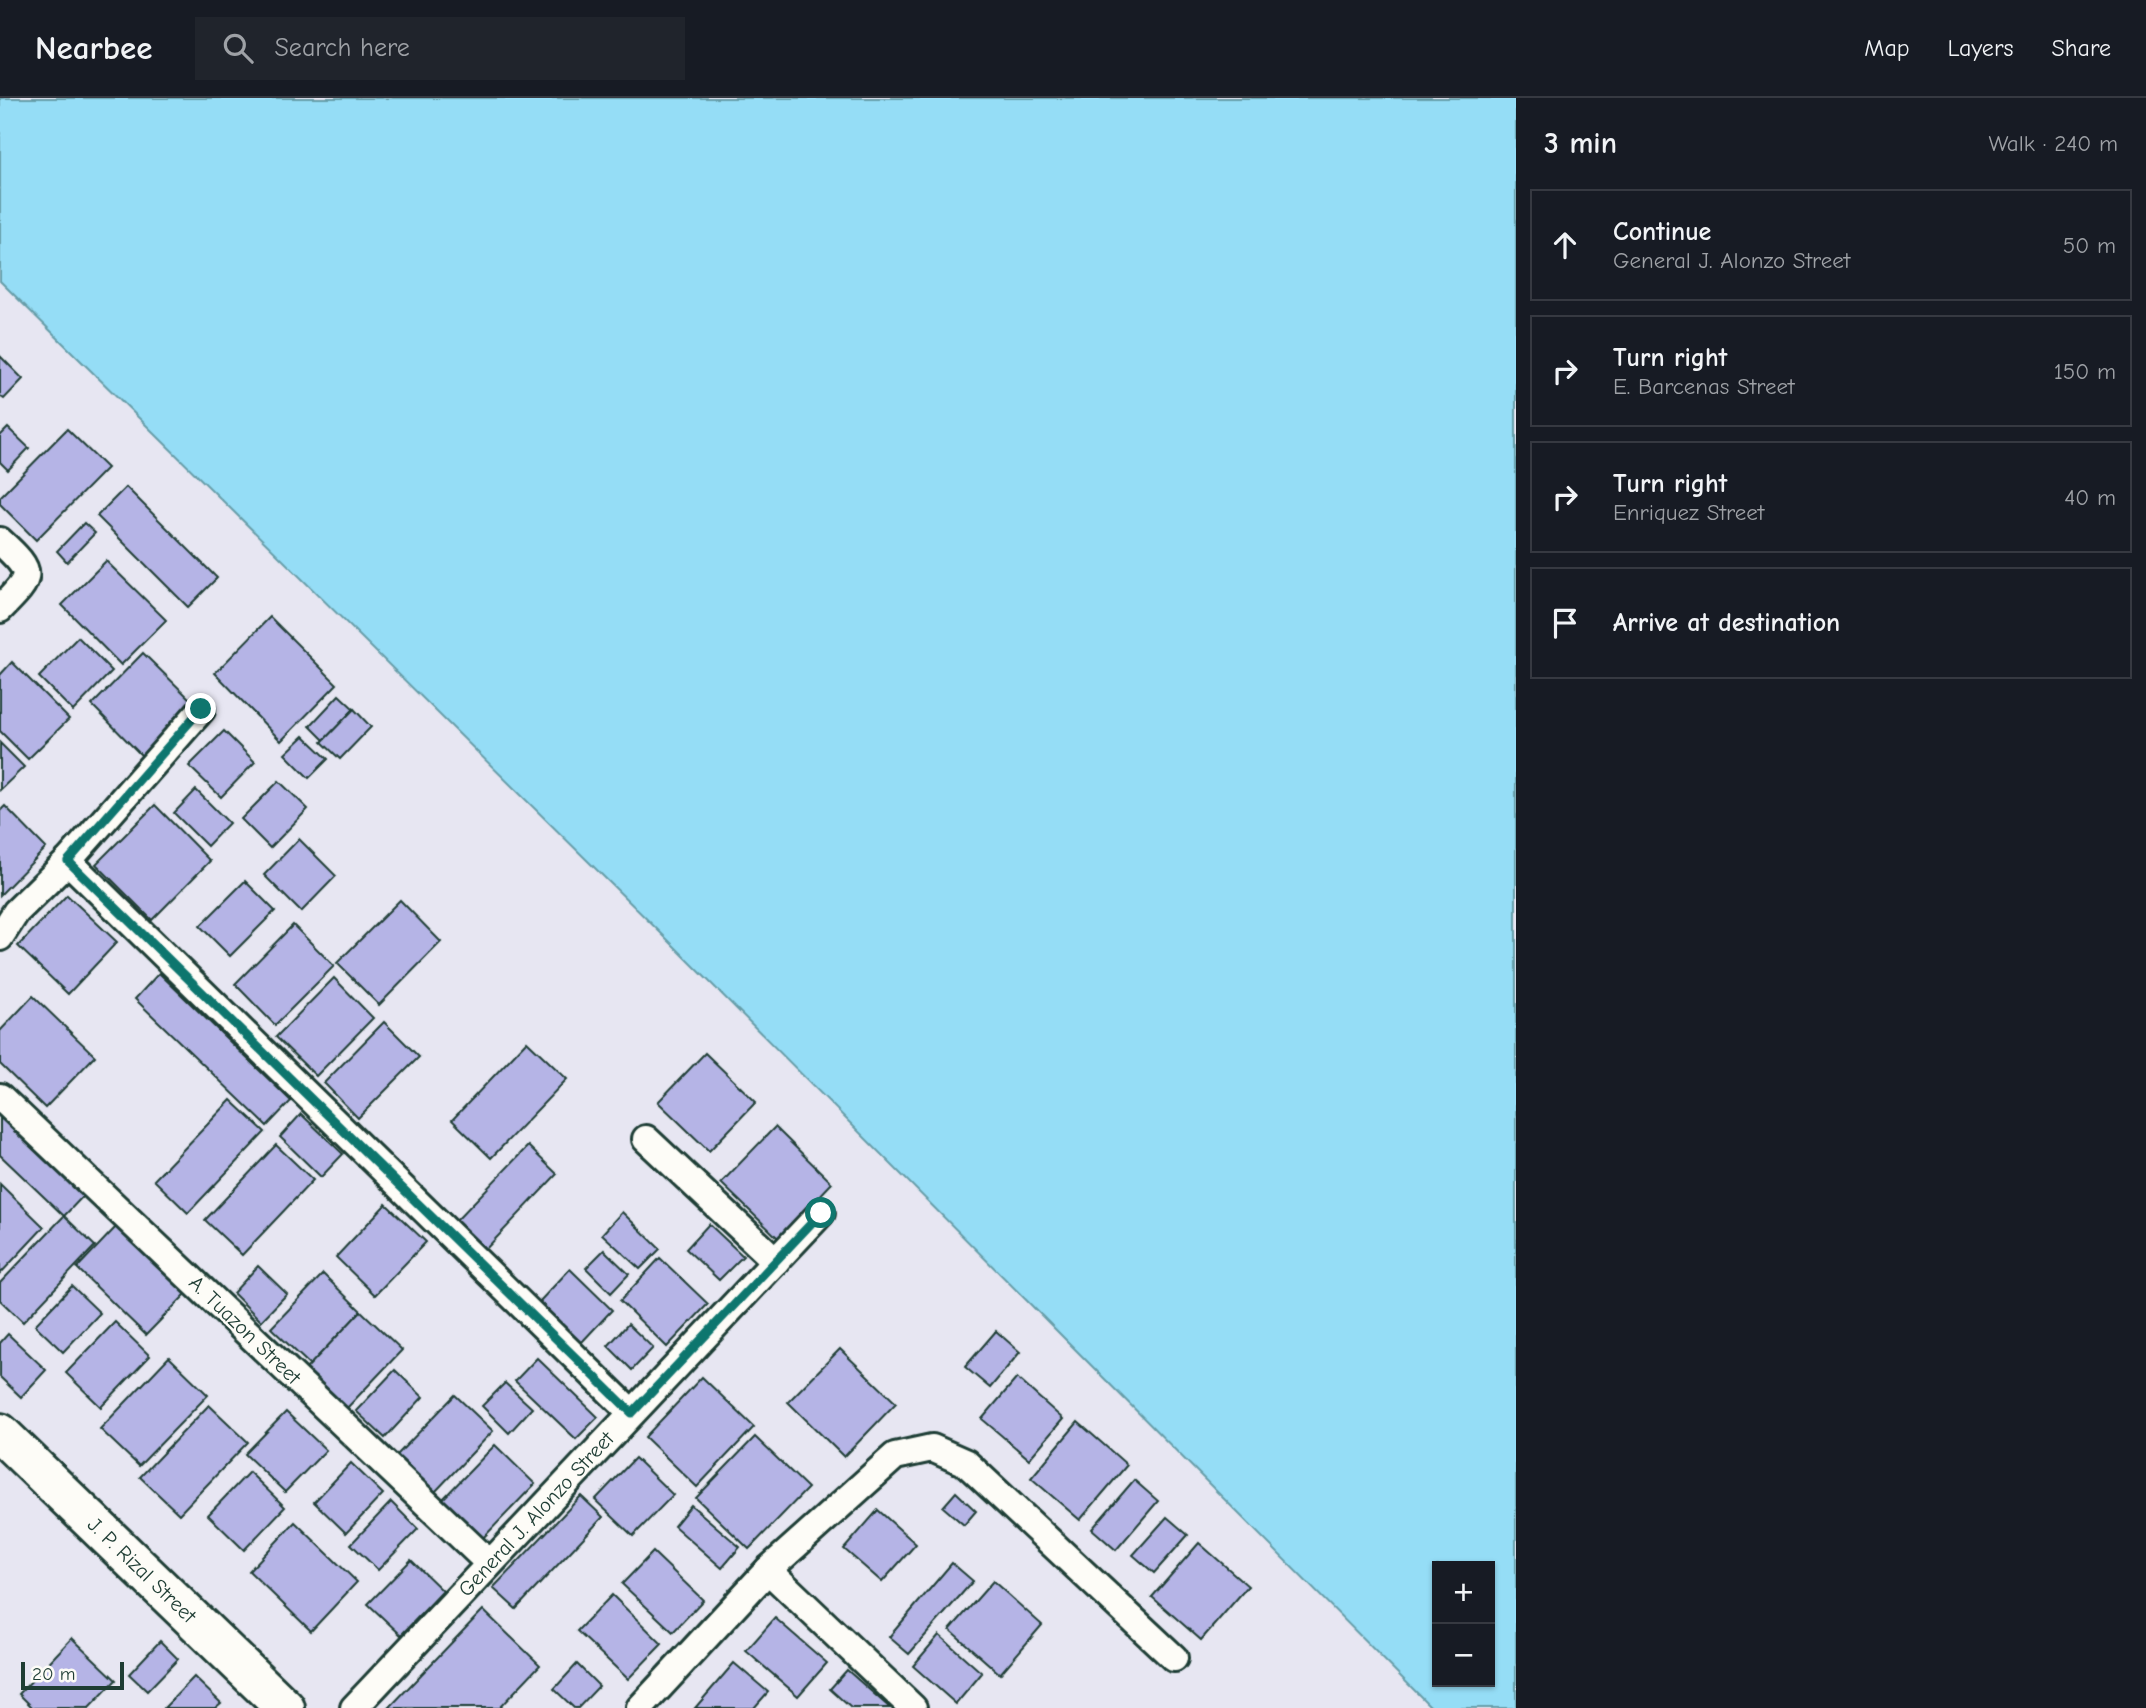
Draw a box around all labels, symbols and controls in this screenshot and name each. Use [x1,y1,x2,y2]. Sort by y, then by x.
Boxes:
search box [195,17,685,80]
text: Nearbee [35,29,153,67]
icon: search [219,29,257,67]
text: Search here [275,33,410,63]
text: Map [1864,34,1910,62]
text: Layers [1948,34,2013,62]
text: Share [2051,34,2111,62]
text: 3 min [1544,126,1617,161]
text: Walk · 240 m [1988,130,2118,157]
text: Continue [1613,217,1711,247]
icon: ahead [1546,226,1584,264]
text: 50 m [2063,232,2116,259]
text: General J. Alonzo Street [1613,247,1850,274]
text: Turn right [1613,343,1727,373]
icon: right [1546,352,1584,390]
text: 150 m [2054,358,2116,385]
text: E. Barcenas Street [1613,373,1795,400]
text: Turn right [1613,469,1727,499]
icon: right [1546,478,1584,516]
text: 40 m [2064,484,2116,511]
text: Enriquez Street [1613,499,1764,526]
icon: arrive [1546,604,1584,642]
text: Arrive at destination [1613,608,1840,638]
route end [185,693,216,724]
route start [805,1197,836,1228]
street label: A. Tuazon Street [184,1271,307,1390]
street label: General J. Alonzo Street [453,1426,619,1601]
street label: J. P. Rizal Street [83,1512,202,1628]
map controls [1432,1561,1495,1687]
button: + [1432,1561,1495,1624]
button: − [1432,1624,1495,1687]
scale bar [21,1659,124,1691]
text: 20 m [32,1663,76,1685]

